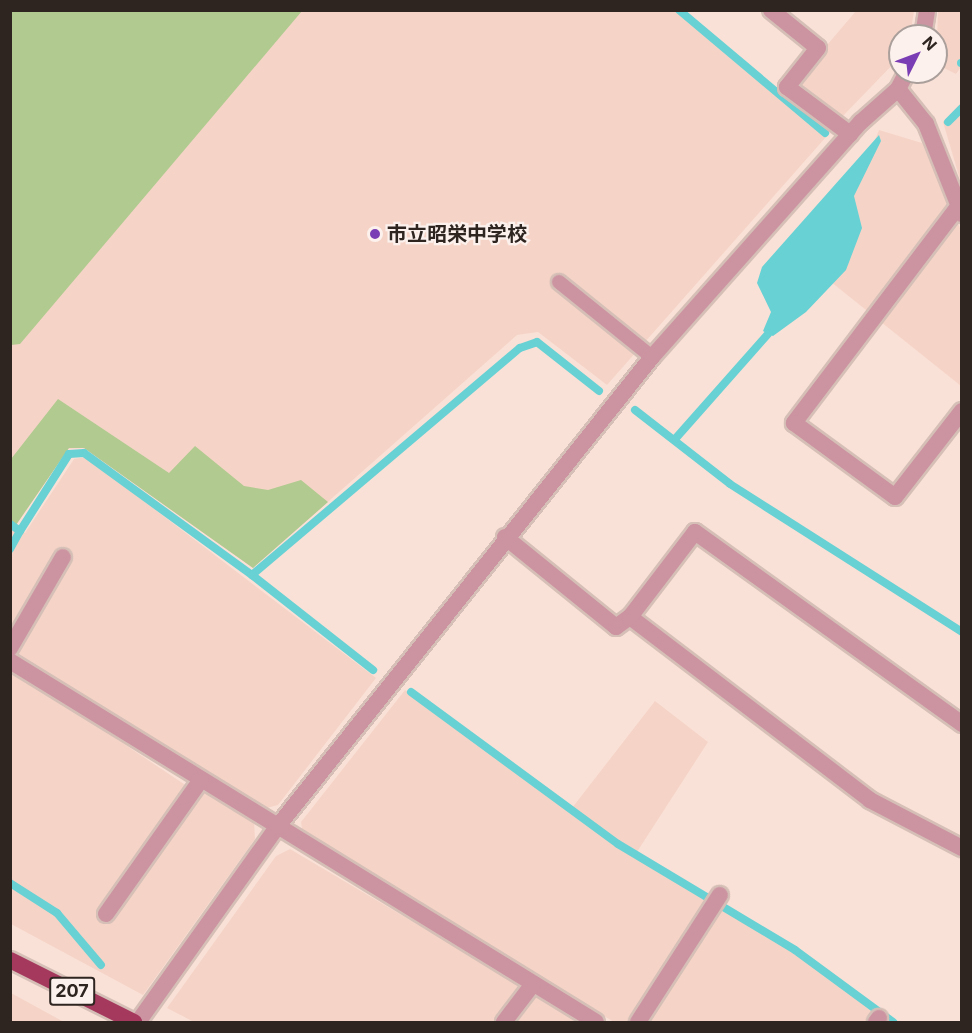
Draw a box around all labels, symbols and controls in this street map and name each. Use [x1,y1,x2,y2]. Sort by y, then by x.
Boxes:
north arrow [888,24,948,84]
text: N [918,32,941,55]
place label: 市立昭栄中学校 [387,222,527,246]
marker: 市立昭栄中学校 [368,227,382,241]
road number: 207 [48,976,96,1006]

